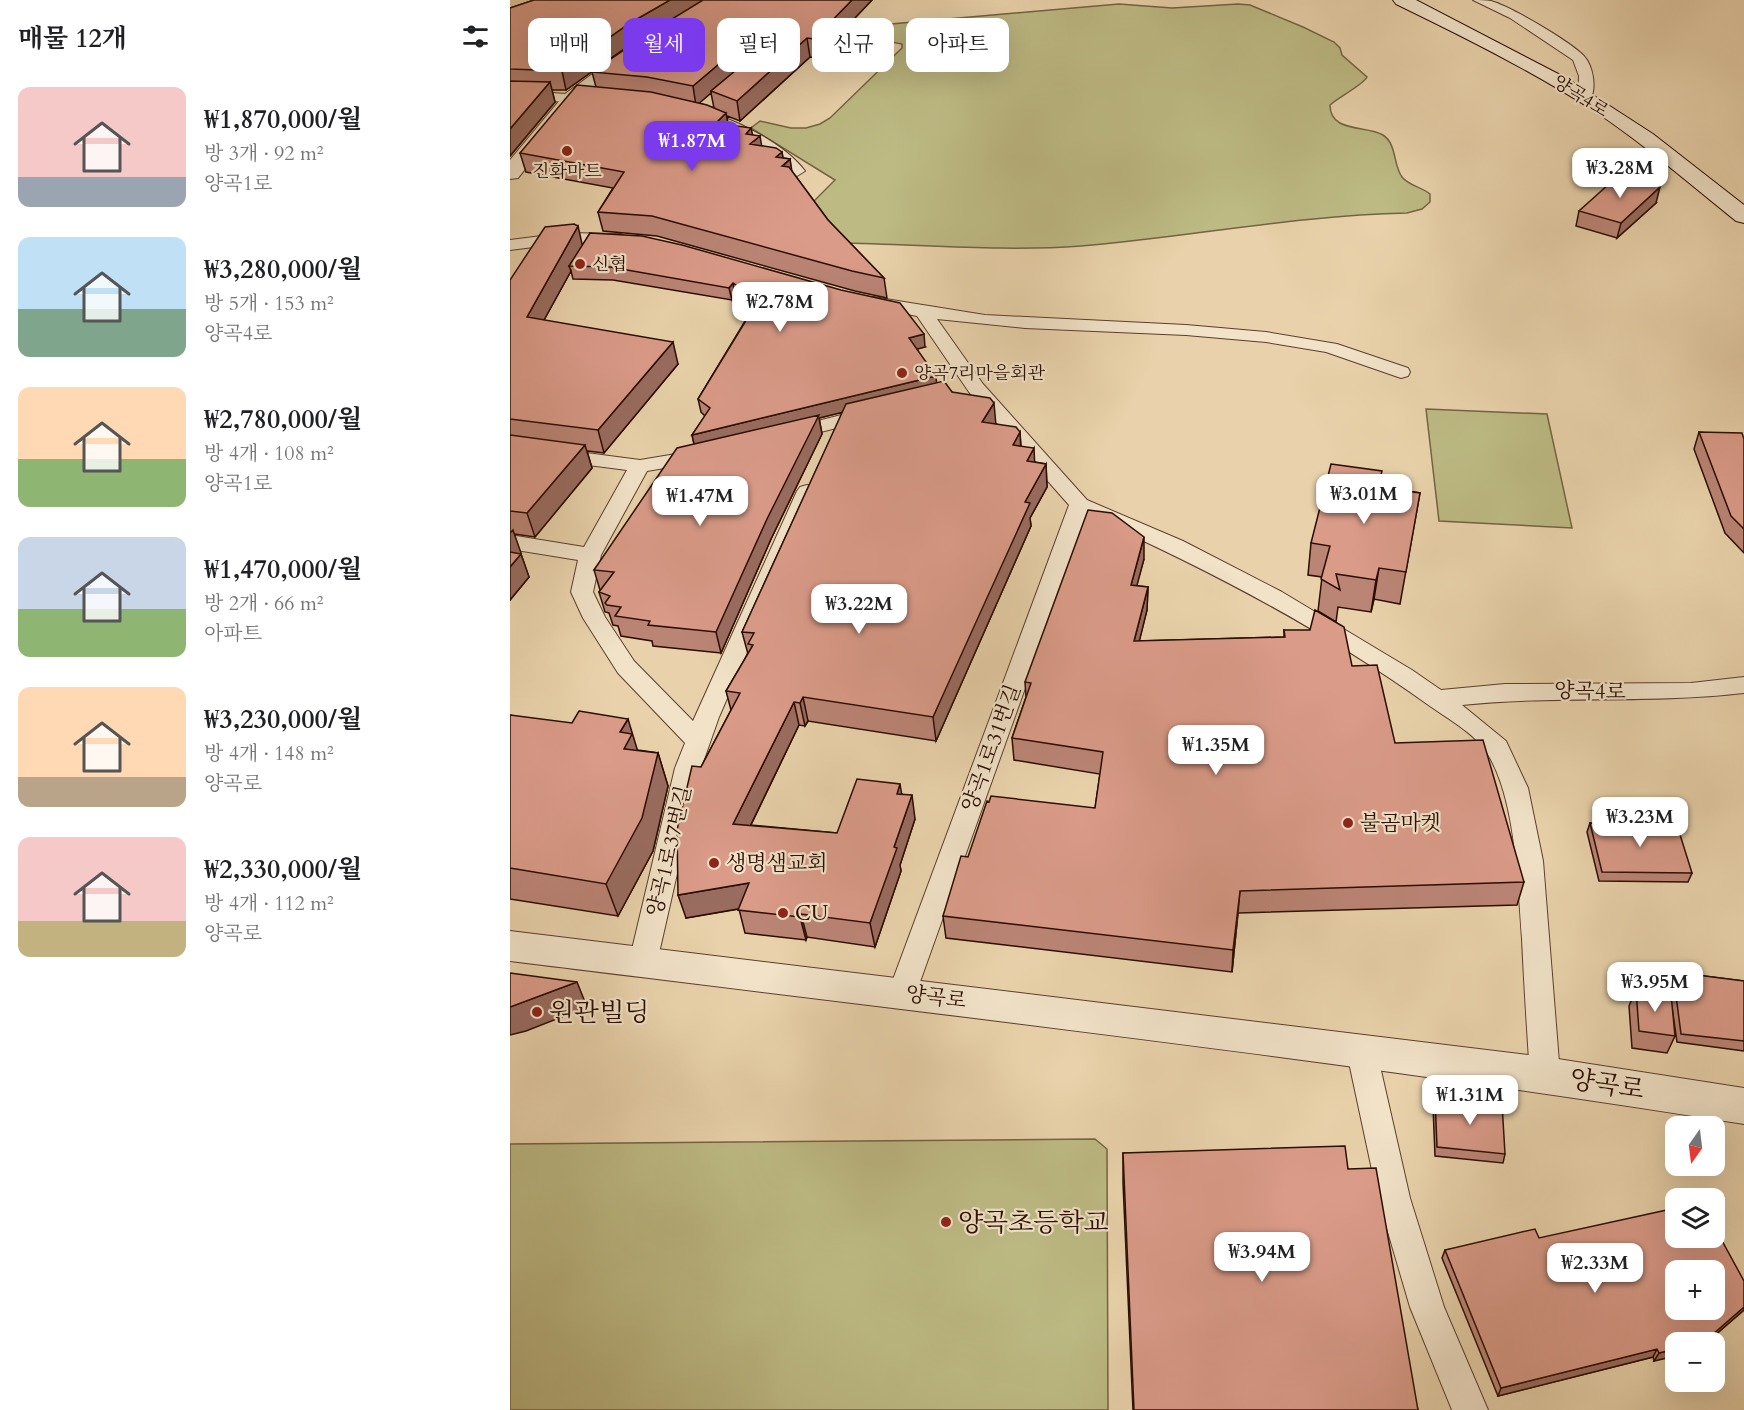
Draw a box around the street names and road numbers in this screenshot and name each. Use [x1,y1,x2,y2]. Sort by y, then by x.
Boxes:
street label: 양곡4로 [1548,70,1613,123]
street label: 양곡4로 [1554,676,1626,707]
street label: 양곡1로31번길 [955,680,1028,816]
street label: 양곡1로37번길 [640,783,699,920]
street label: 양곡로 [904,979,968,1016]
street label: 양곡로 [1567,1061,1647,1108]

